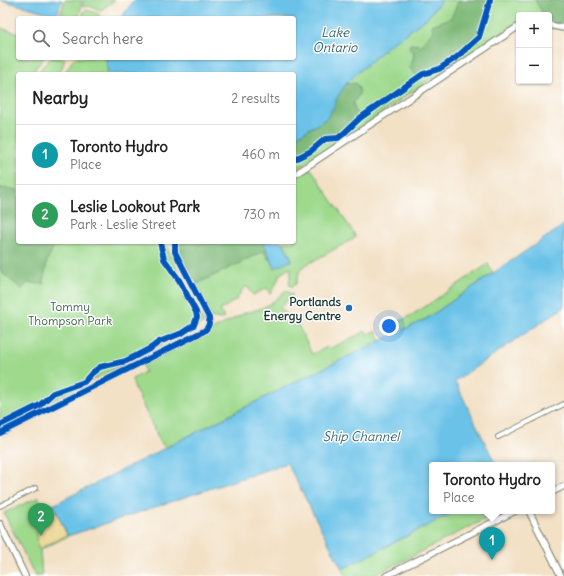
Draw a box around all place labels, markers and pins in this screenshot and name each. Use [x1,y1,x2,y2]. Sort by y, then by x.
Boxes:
place label: Portlands Energy Centre [264,294,342,324]
marker: Portlands Energy Centre [344,303,354,313]
pin: 2 [28,503,54,536]
pin: 1 [479,527,505,560]

